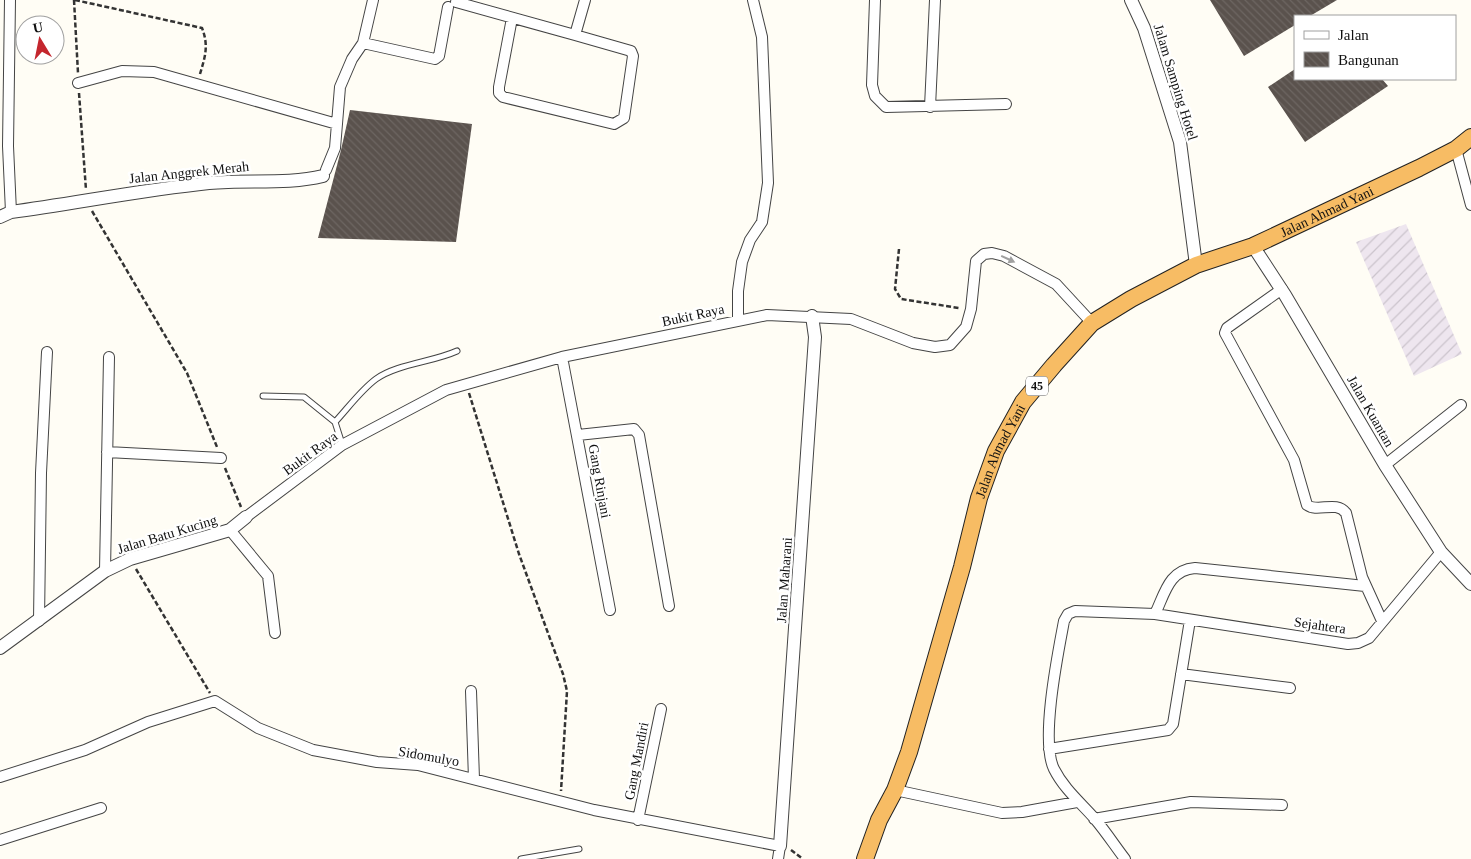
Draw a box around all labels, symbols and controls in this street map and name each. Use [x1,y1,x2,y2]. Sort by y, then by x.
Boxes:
north arrow [15,15,65,65]
legend [1294,15,1456,80]
text: U [32,19,44,36]
street label: Jalam Samping Hotel [1151,22,1200,142]
text: Jalan [1338,27,1369,43]
text: Bangunan [1338,52,1399,68]
street label: Jalan Anggrek Merah [128,159,250,186]
street label: Jalan Ahmad Yani [1278,183,1376,240]
one-way arrow [1001,255,1015,263]
street label: Bukit Raya [661,301,726,329]
street label: Jalan Kuantan [1344,373,1397,450]
road number: 45 [1026,376,1048,396]
street label: Jalan Ahmad Yani [973,402,1028,500]
street label: Bukit Raya [280,428,341,478]
street label: Gang Rinjani [586,443,613,519]
street label: Jalan Batu Kucing [116,512,219,557]
street label: Jalan Maharani [774,537,795,623]
street label: Sejahtera [1293,614,1348,637]
street label: Gang Mandiri [622,721,651,801]
street label: Sidomulyo [397,744,460,769]

